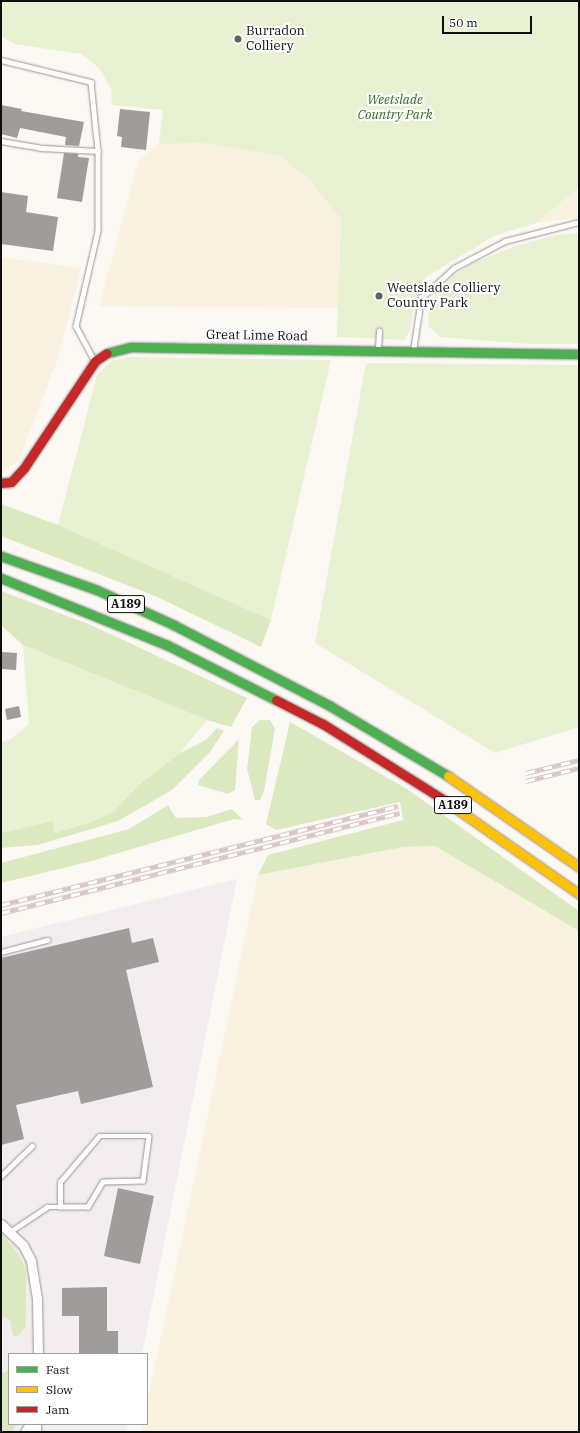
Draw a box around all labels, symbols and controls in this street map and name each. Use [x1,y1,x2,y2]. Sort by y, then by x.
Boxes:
scale bar [444,8,534,34]
text: 50 m [449,15,478,30]
place label: Burradon Colliery [246,24,305,55]
marker: Burradon Colliery [233,34,243,44]
park label: Weetslade Country Park [357,93,433,124]
place label: Weetslade Colliery Country Park [387,281,500,312]
marker: Weetslade Colliery Country Park [374,291,384,301]
street label: Great Lime Road [206,327,308,345]
road number: A189 [107,594,145,614]
road number: A189 [434,795,472,815]
legend [8,1353,148,1425]
text: Fast [46,1362,70,1377]
text: Slow [46,1382,73,1397]
text: Jam [46,1402,69,1417]

